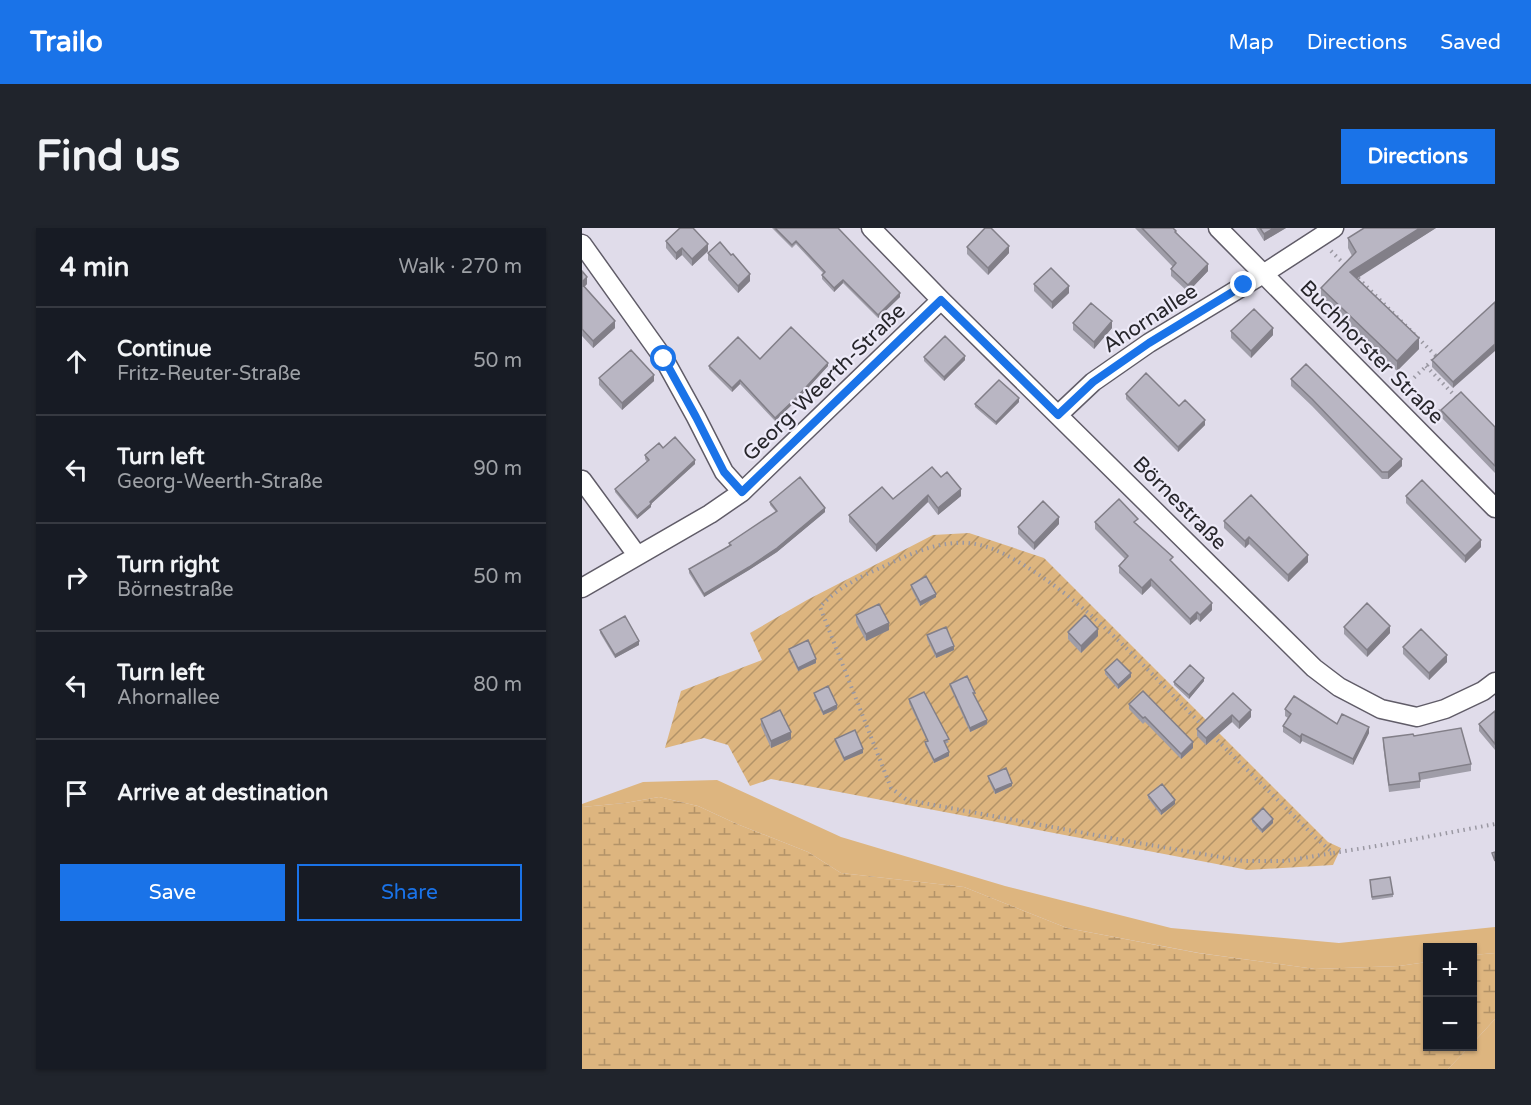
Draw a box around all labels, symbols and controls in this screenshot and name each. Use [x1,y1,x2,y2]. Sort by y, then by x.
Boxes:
text: Trailo [30,25,103,59]
text: Map [1228,30,1274,55]
text: Directions [1307,30,1407,55]
text: Saved [1440,30,1501,55]
button: Directions [1341,129,1495,184]
text: Find us [36,131,180,182]
text: 4 min [60,252,129,283]
text: Walk · 270 m [399,255,522,279]
route end [1230,271,1256,297]
street label: Buchhorster Straße [1295,275,1449,430]
street label: Ahornallee [1098,278,1202,358]
street label: Georg-Weerth-Straße [738,298,911,466]
text: Continue [117,336,212,362]
icon: ahead [60,345,93,378]
route start [650,345,676,371]
text: 50 m [473,349,522,373]
text: Fritz-Reuter-Straße [117,362,301,386]
text: Turn left [117,444,205,470]
street label: Börnestraße [1128,451,1232,556]
icon: left [60,453,93,486]
text: 90 m [473,457,522,481]
text: Georg-Weerth-Straße [117,470,323,494]
text: Turn right [117,552,219,578]
icon: right [60,561,93,594]
text: 50 m [473,565,522,589]
text: Börnestraße [117,578,234,602]
text: Turn left [117,660,205,686]
icon: left [60,669,93,702]
text: 80 m [473,673,522,697]
text: Ahornallee [117,686,220,710]
icon: arrive [60,777,93,810]
text: Arrive at destination [117,780,328,806]
button: Save [60,864,285,921]
button: Share [297,864,522,921]
map controls [1423,943,1477,1051]
button: + [1423,943,1477,997]
button: − [1423,997,1477,1051]

